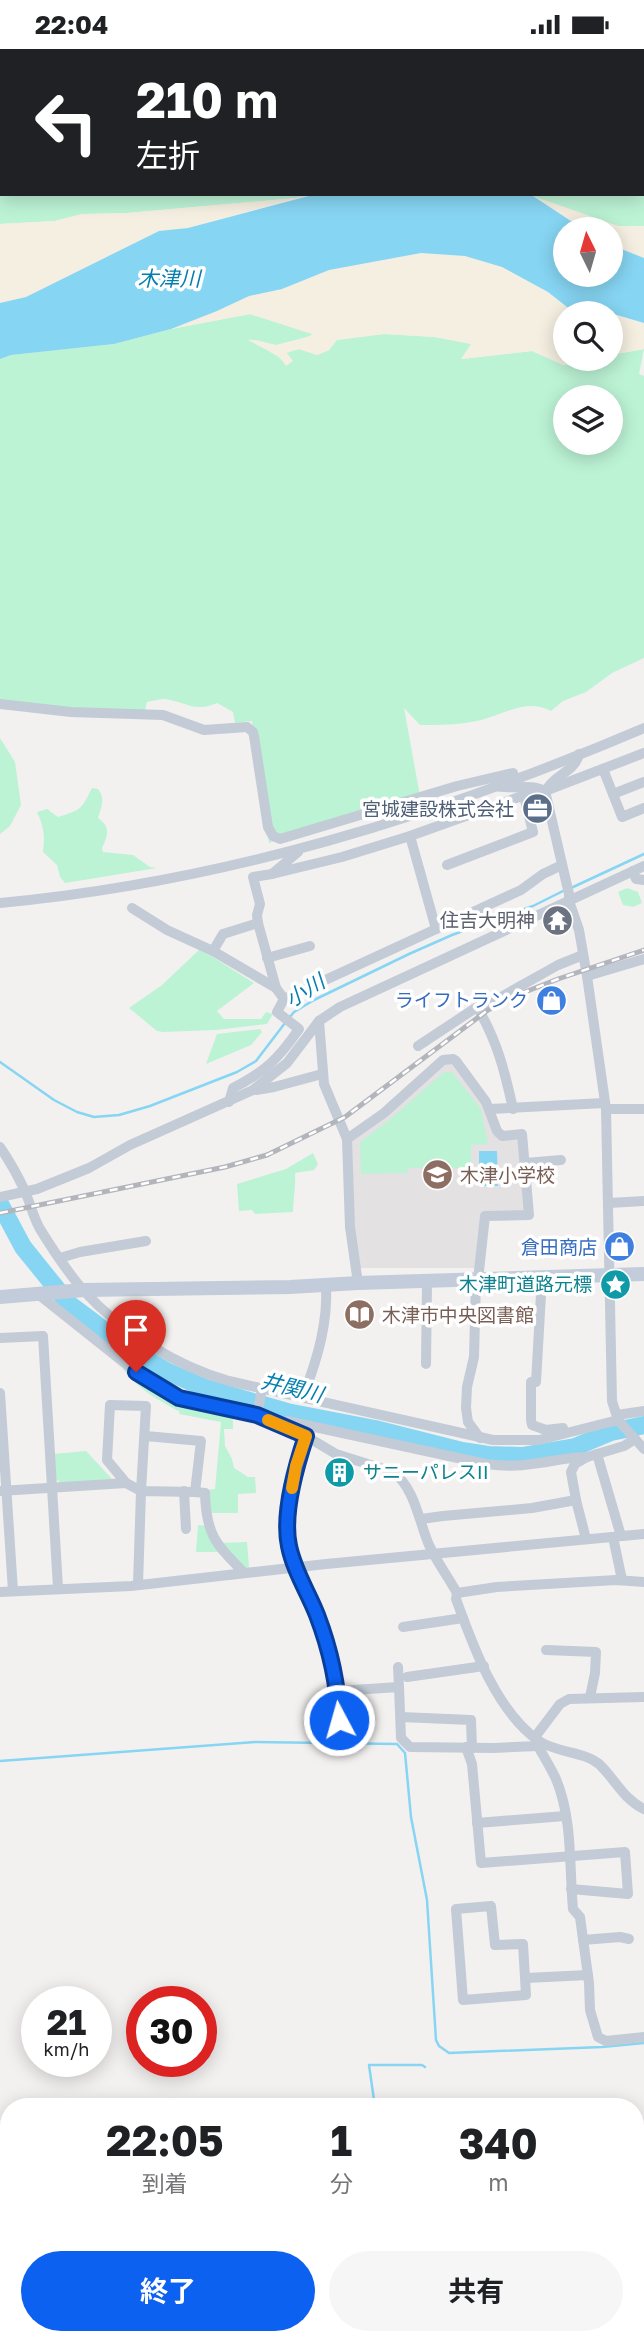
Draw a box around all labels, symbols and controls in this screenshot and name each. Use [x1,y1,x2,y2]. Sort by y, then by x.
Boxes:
text: 22:04 [35,9,108,40]
text: 210 m [136,70,278,129]
icon: left [21,77,112,168]
text: 左折 [136,136,200,174]
north arrow [553,217,623,287]
map controls [553,217,623,455]
water label: 木津川 [138,265,202,291]
button: search [553,301,623,371]
button: layers [553,385,623,455]
office icon: 宮城建設株式会社 [520,792,554,826]
place label: 宮城建設株式会社 [362,797,514,820]
temple icon: 住吉大明神 [541,903,575,937]
place label: 住吉大明神 [440,908,535,931]
water label: 小川 [280,967,331,1012]
shop icon: ライフトランク [534,983,568,1017]
place label: ライフトランク [395,988,528,1011]
school or university icon: 木津小学校 [420,1158,454,1192]
place label: 木津小学校 [460,1163,555,1186]
shop icon: 倉田商店 [603,1230,637,1264]
place label: 倉田商店 [521,1235,597,1258]
place icon: 木津町道路元標 [598,1267,632,1301]
place label: 木津町道路元標 [459,1272,592,1295]
library icon: 木津市中央図書館 [342,1298,376,1332]
pin [106,1300,166,1372]
place label: 木津市中央図書館 [382,1303,534,1326]
icon: arrive [117,1311,155,1349]
water label: 井関川 [259,1367,328,1408]
building icon: サニーパレスII [323,1455,357,1489]
place label: サニーパレスII [363,1460,489,1483]
position arrow [302,1683,376,1757]
speed limit sign: 30 [126,1986,217,2077]
text: 21 [47,2001,86,2043]
text: km/h [44,2038,89,2060]
text: 22:05 [106,2115,224,2165]
text: 1 [330,2115,352,2165]
text: 340 [459,2118,538,2168]
text: m [488,2168,509,2196]
text: 到着 [142,2169,188,2197]
text: 分 [330,2169,353,2197]
button: 終了 [21,2251,315,2331]
button: 共有 [329,2251,623,2331]

